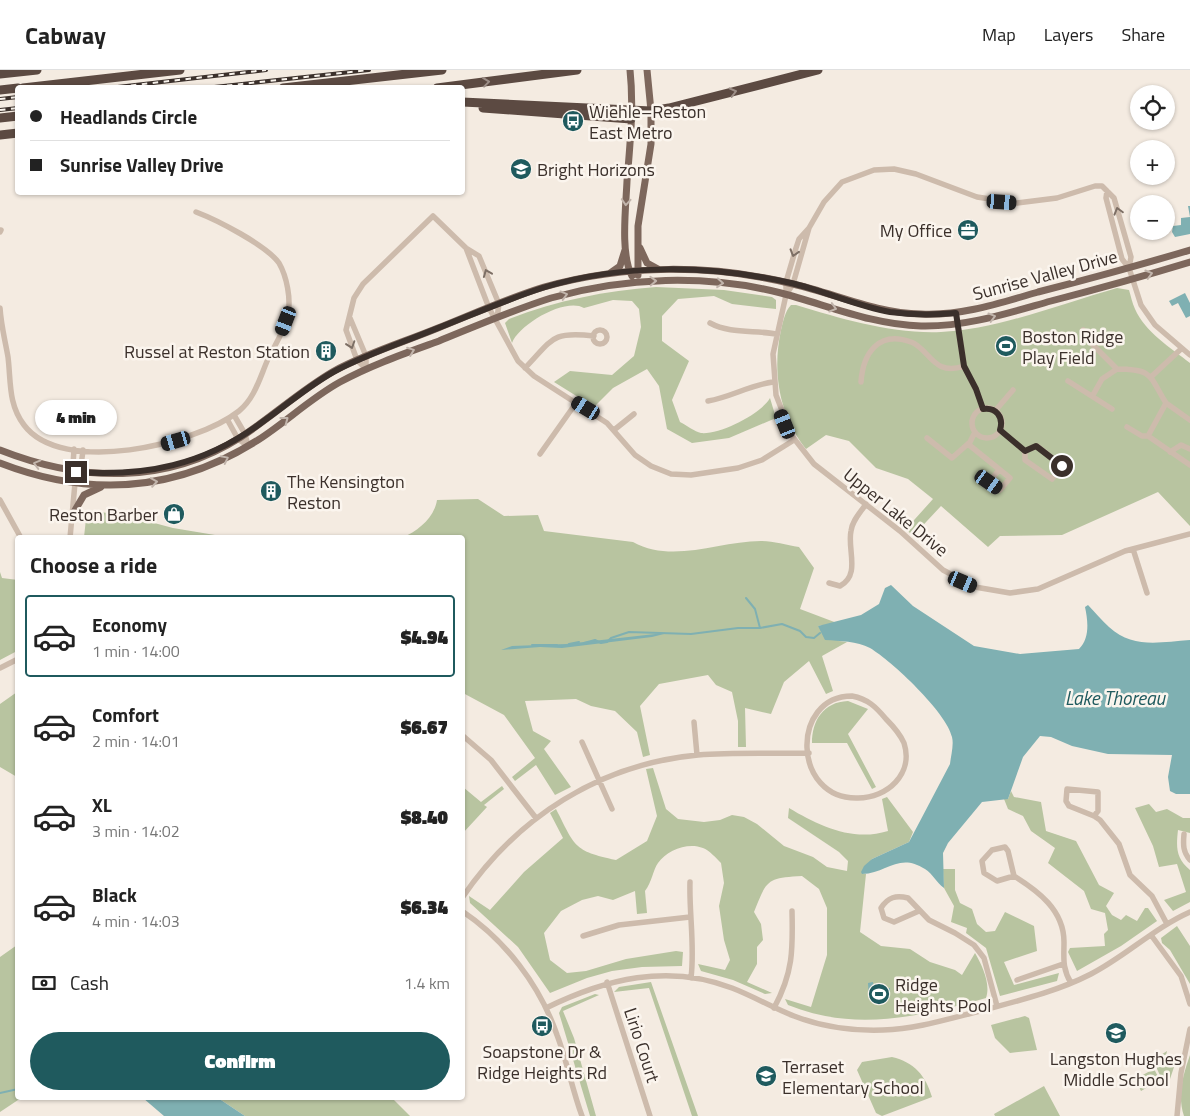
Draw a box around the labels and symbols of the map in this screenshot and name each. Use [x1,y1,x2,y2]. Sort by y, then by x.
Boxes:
one-way arrow [482,77,490,88]
one-way arrow [728,88,736,98]
place label: Wiehle–Reston East Metro [589,98,706,146]
bus stop icon: Wiehle–Reston East Metro [561,109,585,133]
place label: Bright Horizons [537,156,655,183]
school or university icon: Bright Horizons [509,157,533,181]
car [986,193,1017,211]
one-way arrow [621,199,632,207]
one-way arrow [1113,207,1124,215]
place label: My Office [880,217,952,244]
office icon: My Office [956,218,980,242]
street label: Sunrise Valley Drive [970,243,1120,307]
one-way arrow [790,249,800,257]
one-way arrow [482,269,493,278]
one-way arrow [1144,270,1152,280]
one-way arrow [650,276,658,286]
one-way arrow [716,277,724,288]
one-way arrow [559,290,568,301]
one-way arrow [828,303,836,313]
car [273,304,298,338]
one-way arrow [988,312,997,323]
place label: Boston Ridge Play Field [1022,323,1123,371]
sports icon: Boston Ridge Play Field [994,334,1018,358]
place label: Russel at Reston Station [124,338,310,365]
building icon: Russel at Reston Station [314,339,338,363]
one-way arrow [345,341,355,349]
one-way arrow [407,347,415,357]
car [569,394,602,422]
callout: 4 min [35,400,117,434]
car [772,407,797,441]
one-way arrow [279,418,288,426]
car [159,430,192,452]
one-way arrow [220,455,229,465]
route start [1051,455,1073,477]
one-way arrow [34,459,42,469]
route end [65,461,87,483]
street label: Upper Lake Drive [838,461,954,563]
car [972,467,1005,497]
place label: The Kensington Reston [287,468,405,516]
one-way arrow [150,477,158,488]
building icon: The Kensington Reston [259,479,283,503]
place label: Reston Barber [49,501,158,528]
shop icon: Reston Barber [162,502,186,526]
car [946,569,979,595]
water label: Lake Thoreau [1065,683,1167,712]
place label: Ridge Heights Pool [895,971,991,1019]
sports icon: Ridge Heights Pool [867,982,891,1006]
street label: Lirio Court [617,1004,667,1087]
bus stop icon: Soapstone Dr & Ridge Heights Rd [530,1014,554,1038]
school or university icon: Langston Hughes Middle School [1104,1021,1128,1045]
place label: Soapstone Dr & Ridge Heights Rd [477,1038,607,1086]
place label: Langston Hughes Middle School [1050,1045,1182,1093]
place label: Terraset Elementary School [782,1053,924,1101]
school or university icon: Terraset Elementary School [754,1064,778,1088]

